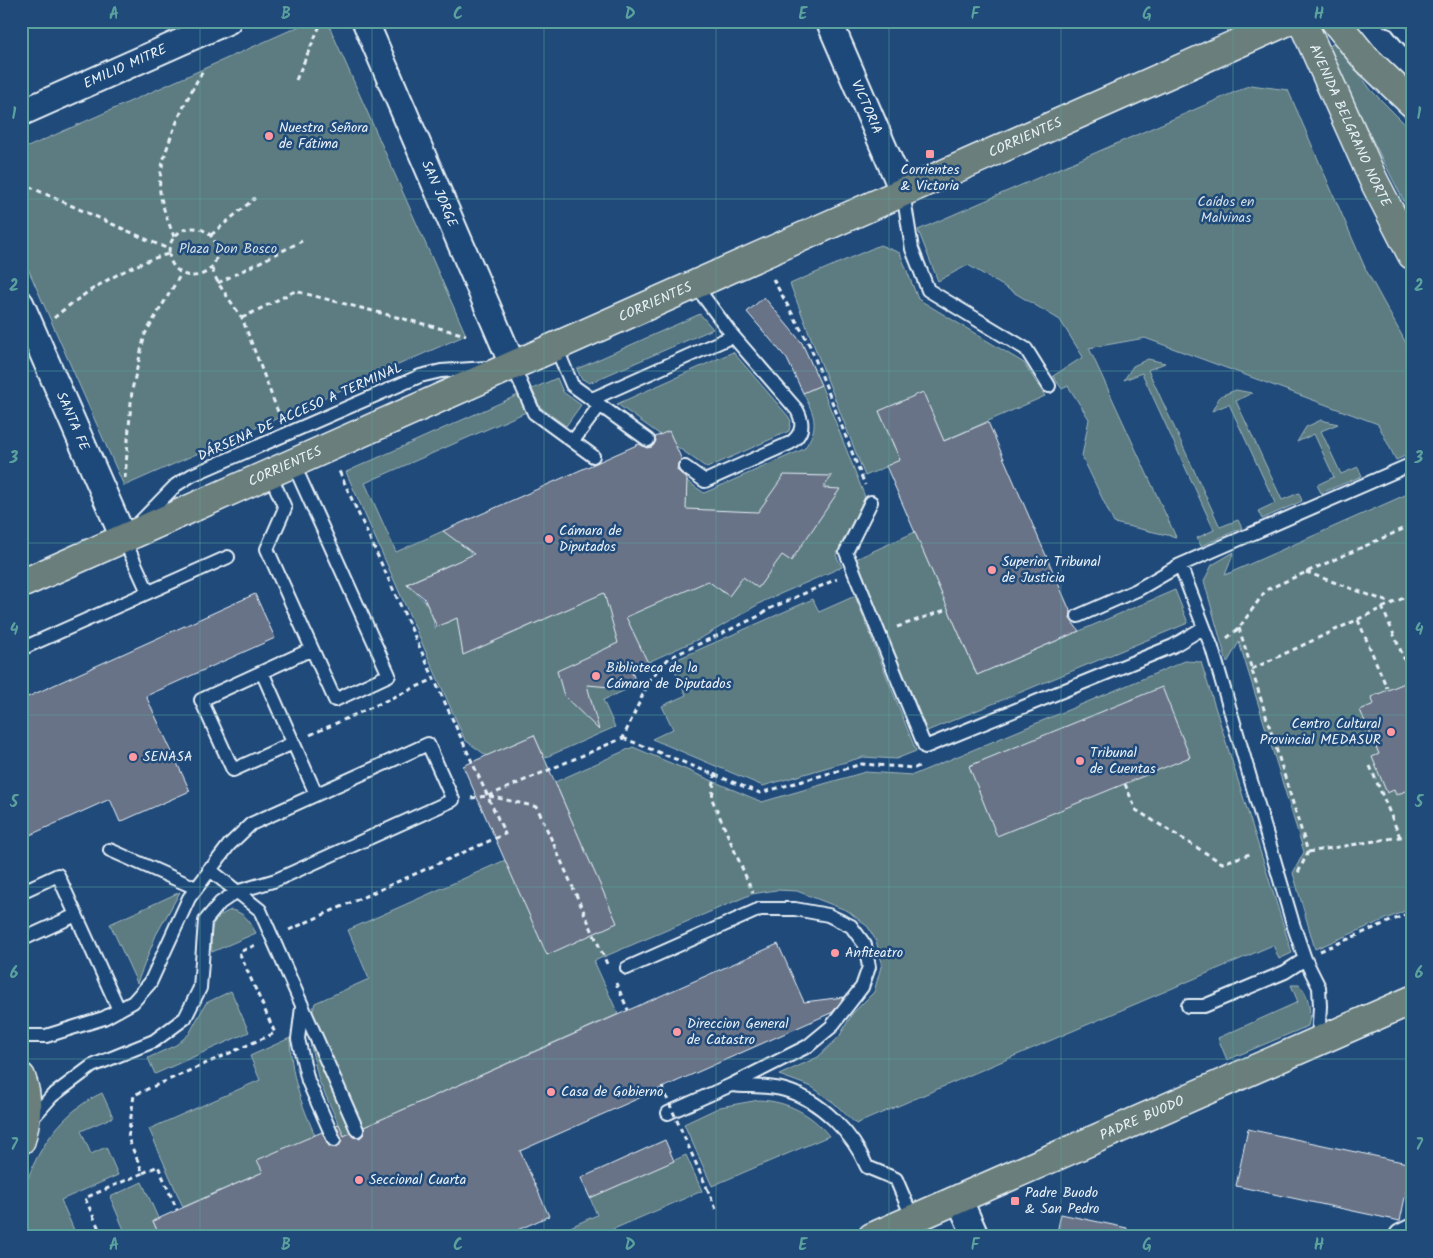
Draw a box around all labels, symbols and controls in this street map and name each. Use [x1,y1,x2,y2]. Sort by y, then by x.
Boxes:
text: A [109,2,119,27]
text: B [281,2,291,27]
text: C [453,2,463,27]
text: D [625,2,636,27]
text: E [799,2,809,27]
text: F [971,2,981,27]
text: G [1142,2,1152,27]
text: H [1314,2,1324,27]
street label: EMILIO MITRE [80,38,171,95]
street label: AVENIDA BELGRANO NORTE [1303,41,1397,212]
street label: VICTORIA [845,77,888,138]
text: 1 [12,102,17,127]
text: 1 [1417,102,1422,127]
street label: CORRIENTES [985,112,1066,164]
place label: Nuestra Señora de Fátima [279,117,368,155]
marker: Nuestra Señora de Fátima [263,130,275,142]
marker: Corrientes & Victoria [924,148,936,160]
street label: SAN JORGE [415,157,464,232]
place label: Corrientes & Victoria [901,159,959,197]
park label: Caídos en Malvinas [1198,191,1254,229]
park label: Plaza Don Bosco [179,238,277,260]
text: 2 [9,274,19,299]
text: 2 [1414,274,1424,299]
street label: CORRIENTES [615,276,696,328]
street label: DÁRSENA DE ACCESO A TERMINAL [194,357,406,467]
street label: SANTA FE [50,388,95,455]
street label: CORRIENTES [245,440,326,493]
text: 3 [9,446,19,471]
text: 3 [1414,446,1424,471]
place label: Cámara de Diputados [559,520,623,558]
marker: Cámara de Diputados [543,533,555,545]
place label: Superior Tribunal de Justicia [1002,551,1101,589]
marker: Superior Tribunal de Justicia [986,564,998,576]
text: 4 [10,618,19,643]
text: 4 [1415,618,1424,643]
place label: Biblioteca de la Cámara de Diputados [606,657,732,695]
marker: Biblioteca de la Cámara de Diputados [590,670,602,682]
place label: Centro Cultural Provincial MEDASUR [1260,713,1382,751]
marker: Centro Cultural Provincial MEDASUR [1385,726,1397,738]
place label: Tribunal de Cuentas [1090,742,1156,780]
place label: SENASA [143,746,193,768]
marker: SENASA [127,751,139,763]
marker: Tribunal de Cuentas [1074,755,1086,767]
text: 5 [9,790,20,815]
text: 5 [1414,790,1425,815]
place label: Anfiteatro [845,942,903,964]
marker: Anfiteatro [829,947,841,959]
text: 6 [10,961,19,986]
text: 6 [1415,961,1424,986]
place label: Direccion General de Catastro [687,1013,789,1051]
marker: Direccion General de Catastro [671,1026,683,1038]
place label: Casa de Gobierno [561,1081,663,1103]
marker: Casa de Gobierno [545,1086,557,1098]
street label: PADRE BUODO [1096,1090,1188,1147]
text: 7 [10,1133,18,1158]
text: 7 [1415,1133,1423,1158]
place label: Seccional Cuarta [369,1169,466,1191]
marker: Seccional Cuarta [353,1174,365,1186]
place label: Padre Buodo & San Pedro [1025,1182,1099,1220]
marker: Padre Buodo & San Pedro [1009,1195,1021,1207]
text: A [109,1233,119,1258]
text: B [281,1233,291,1258]
text: C [453,1233,463,1258]
text: D [625,1233,636,1258]
text: E [799,1233,809,1258]
text: F [971,1233,981,1258]
text: G [1142,1233,1152,1258]
text: H [1314,1233,1324,1258]

